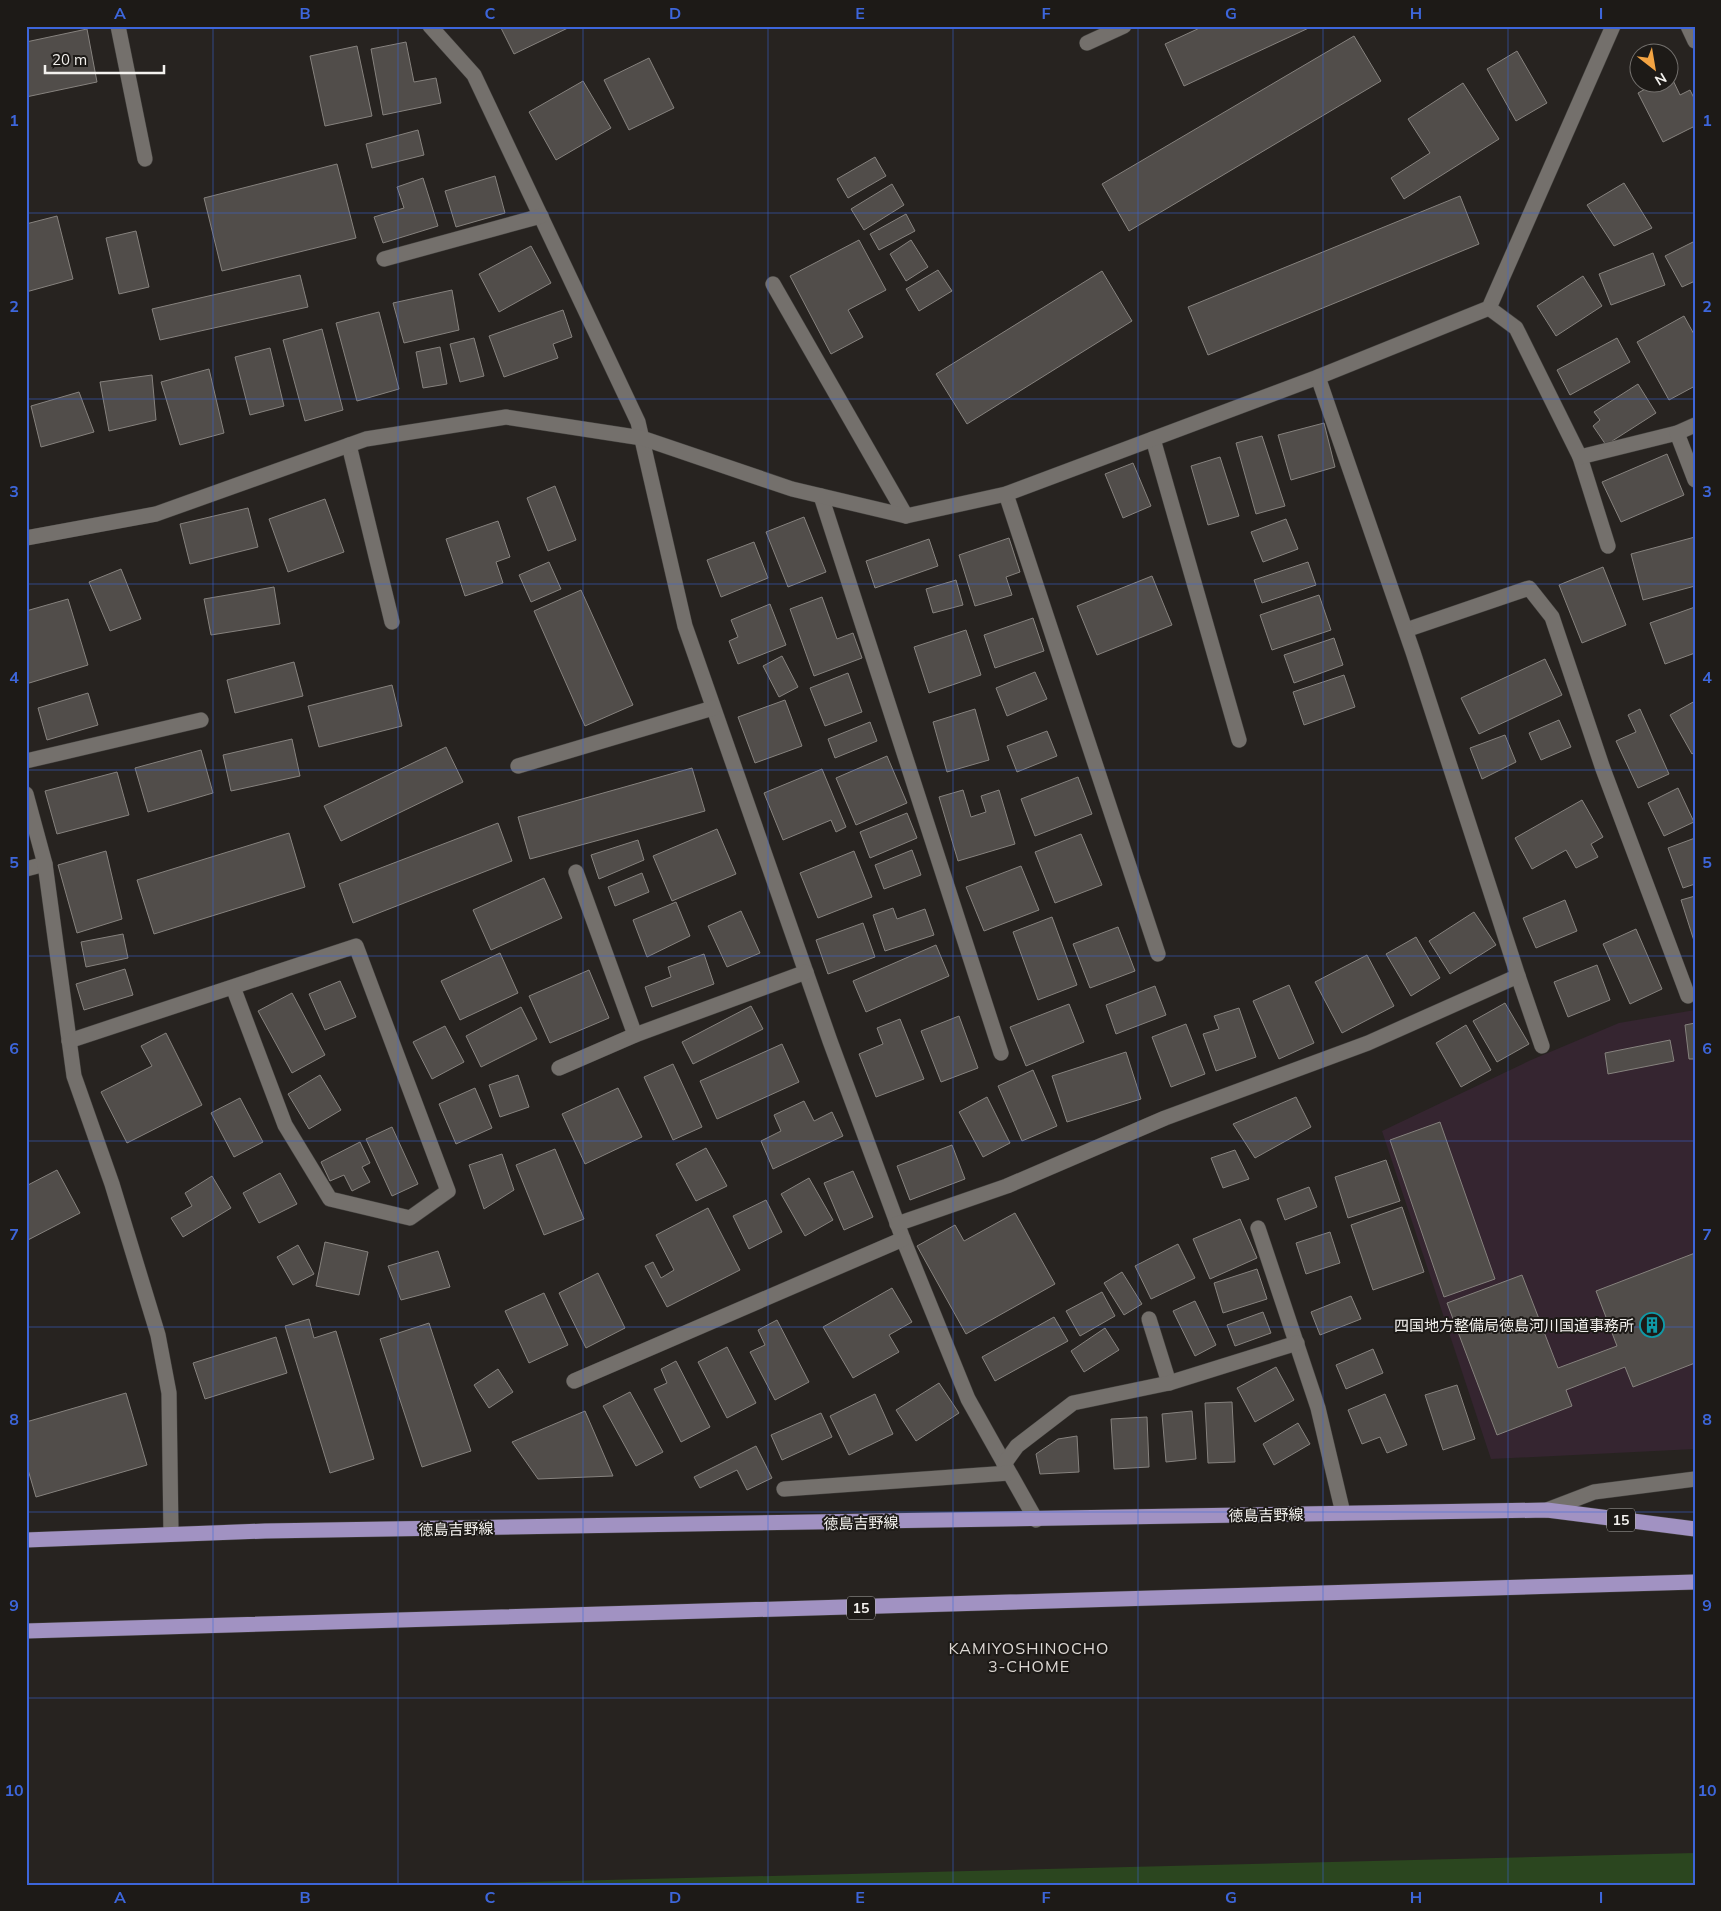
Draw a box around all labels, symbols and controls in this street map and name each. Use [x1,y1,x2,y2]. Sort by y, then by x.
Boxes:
text: A [114,3,126,23]
text: B [299,3,311,23]
text: C [485,3,496,23]
text: D [669,3,681,23]
text: E [855,3,865,23]
text: F [1041,3,1051,23]
text: G [1225,3,1237,23]
text: H [1410,3,1422,23]
text: I [1599,3,1603,23]
scale bar [45,42,164,74]
north arrow [1628,42,1678,92]
text: 20 m [52,50,87,69]
text: N [1652,69,1670,90]
text: 1 [9,110,19,130]
text: 1 [1702,110,1712,130]
text: 2 [9,296,19,316]
text: 2 [1702,296,1712,316]
text: 3 [9,481,19,501]
text: 3 [1702,481,1712,501]
text: 4 [9,667,19,687]
text: 4 [1702,667,1712,687]
text: 5 [9,852,19,872]
text: 5 [1702,852,1712,872]
text: 6 [9,1038,19,1058]
text: 6 [1702,1038,1712,1058]
text: 7 [9,1224,19,1244]
text: 7 [1702,1224,1712,1244]
building icon: 四国地方整備局徳島河川国道事務所 [1639,1312,1665,1338]
place label: 四国地方整備局徳島河川国道事務所 [1394,1316,1634,1335]
text: 8 [9,1409,19,1429]
text: 8 [1702,1409,1712,1429]
street label: 徳島吉野線 [1228,1505,1304,1525]
road number: 15 [1607,1508,1635,1532]
street label: 徳島吉野線 [823,1513,899,1533]
street label: 徳島吉野線 [418,1519,494,1539]
text: 9 [9,1595,19,1615]
text: 9 [1702,1595,1712,1615]
road number: 15 [847,1596,875,1620]
district label: KAMIYOSHINOCHO 3-CHOME [949,1638,1109,1676]
text: 10 [4,1780,24,1800]
text: 10 [1697,1780,1717,1800]
text: A [114,1887,126,1907]
text: B [299,1887,311,1907]
text: C [485,1887,496,1907]
text: D [669,1887,681,1907]
text: E [855,1887,865,1907]
text: F [1041,1887,1051,1907]
text: G [1225,1887,1237,1907]
text: H [1410,1887,1422,1907]
text: I [1599,1887,1603,1907]

